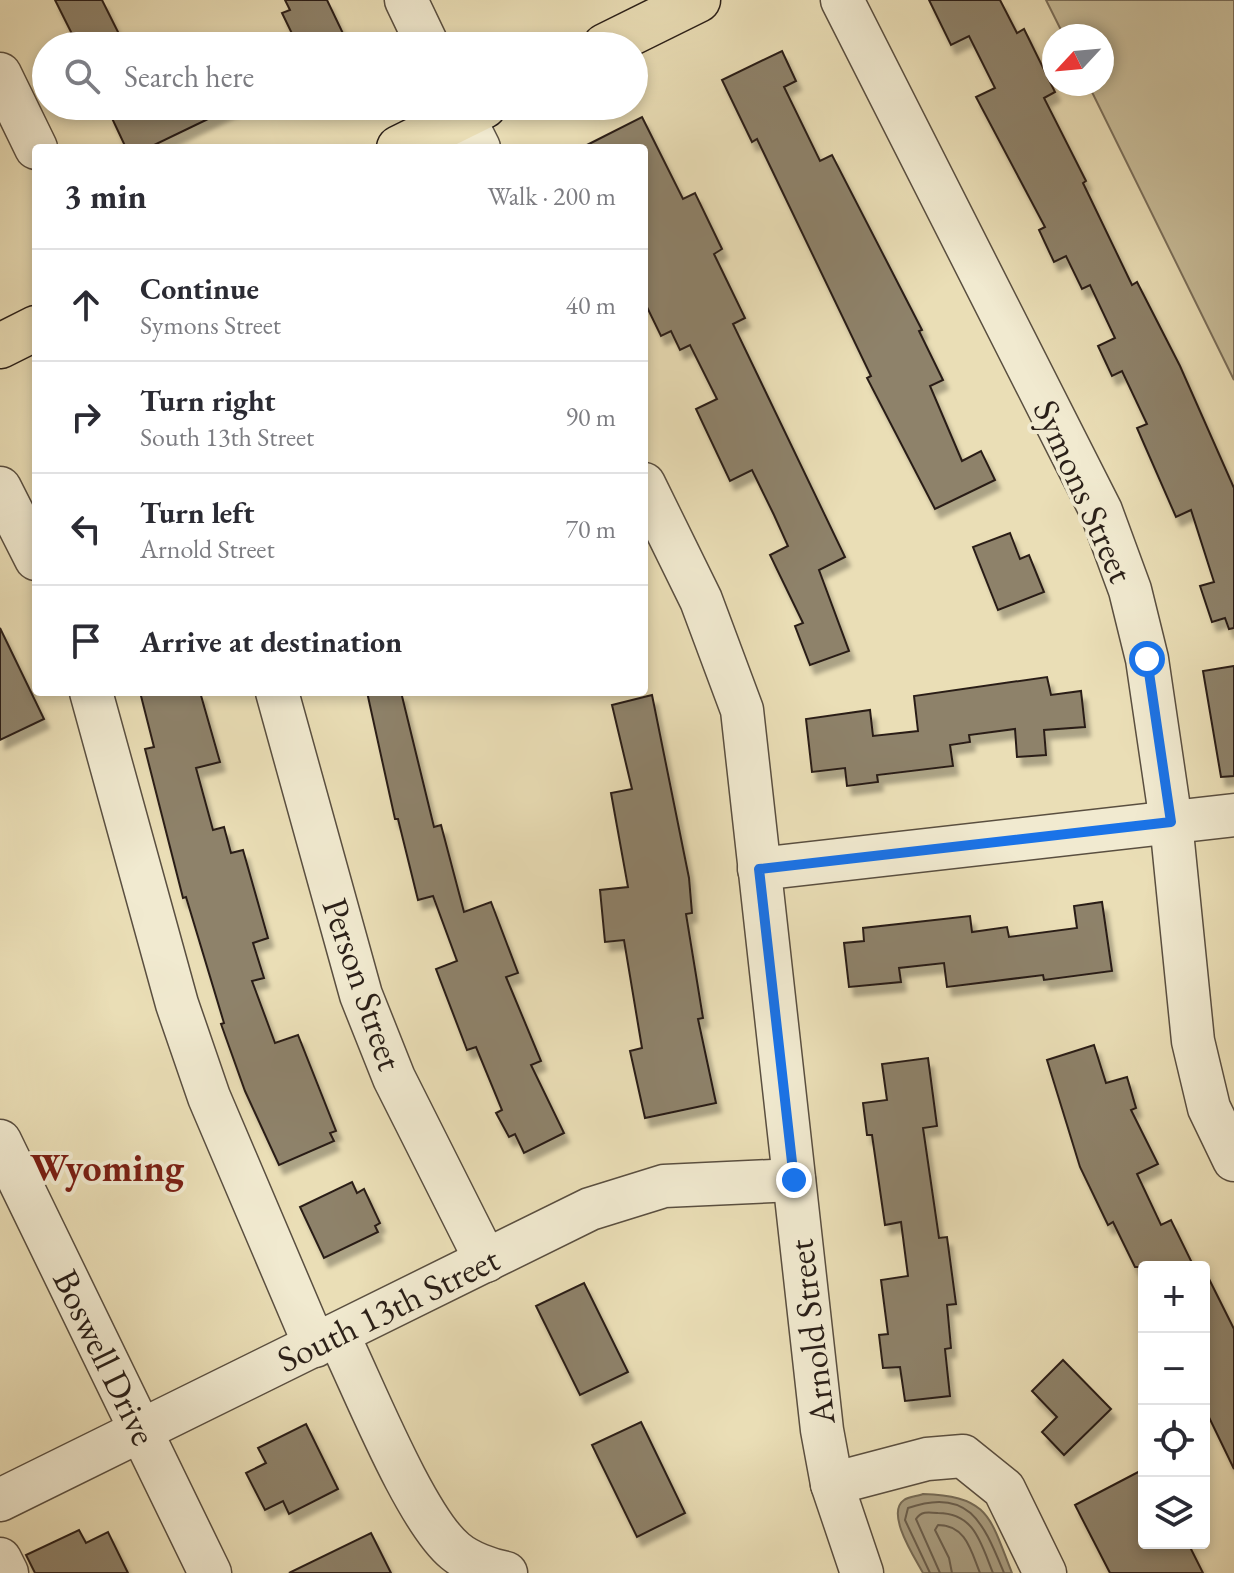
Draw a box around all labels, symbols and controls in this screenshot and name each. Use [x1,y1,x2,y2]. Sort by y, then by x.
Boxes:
north arrow [1042,24,1114,96]
search box [32,32,648,120]
icon: search [60,54,104,98]
text: Search here [124,57,254,96]
text: 3 min [64,174,147,218]
text: Walk · 200 m [488,179,616,213]
text: Continue [140,269,259,308]
icon: ahead [64,283,108,327]
text: 40 m [566,288,616,322]
text: Symons Street [140,308,281,342]
text: Turn right [140,381,276,420]
street label: Symons Street [1023,392,1145,590]
icon: right [64,395,108,439]
text: 90 m [566,400,616,434]
text: South 13th Street [140,420,314,454]
text: Turn left [140,493,254,532]
icon: left [64,507,108,551]
text: 70 m [566,512,616,546]
text: Arnold Street [140,532,275,566]
icon: arrive [64,619,108,663]
text: Arrive at destination [140,622,402,661]
route start [1129,641,1165,677]
street label: Person Street [312,892,415,1077]
district label: Wyoming [30,1143,185,1192]
route end [776,1162,812,1198]
street label: South 13th Street [269,1235,507,1383]
street label: Arnold Street [776,1236,846,1428]
street label: Boswell Drive [42,1261,168,1453]
map controls [1138,1261,1210,1549]
button: + [1138,1261,1210,1333]
button: − [1138,1333,1210,1405]
button: locate [1138,1405,1210,1477]
button: layers [1138,1477,1210,1549]

